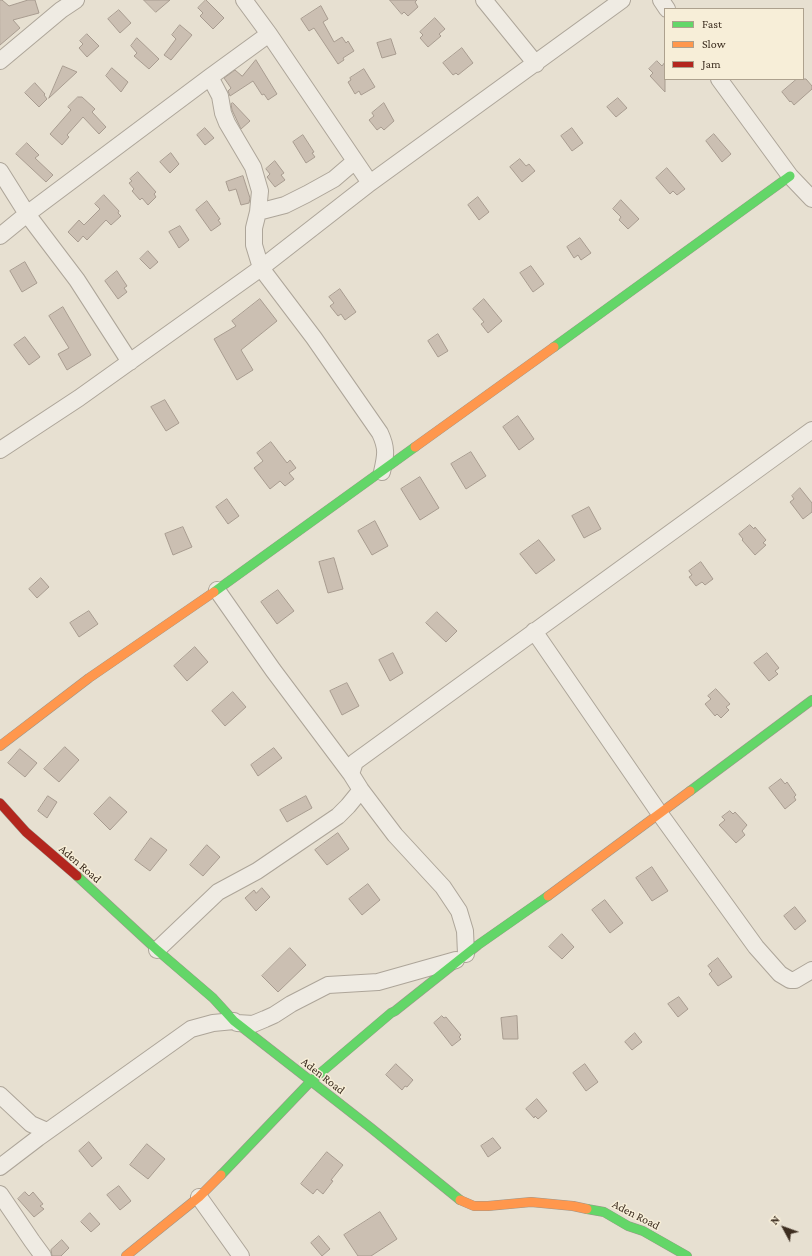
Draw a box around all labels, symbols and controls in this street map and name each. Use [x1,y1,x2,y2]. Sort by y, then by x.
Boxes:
legend [664,8,804,80]
text: Fast [702,17,722,31]
text: Slow [702,37,726,51]
text: Jam [702,57,721,71]
street label: Aden Road [56,842,104,886]
street label: Aden Road [298,1054,348,1098]
street label: Aden Road [610,1197,662,1233]
north arrow [764,1208,804,1248]
text: N [768,1213,782,1227]

